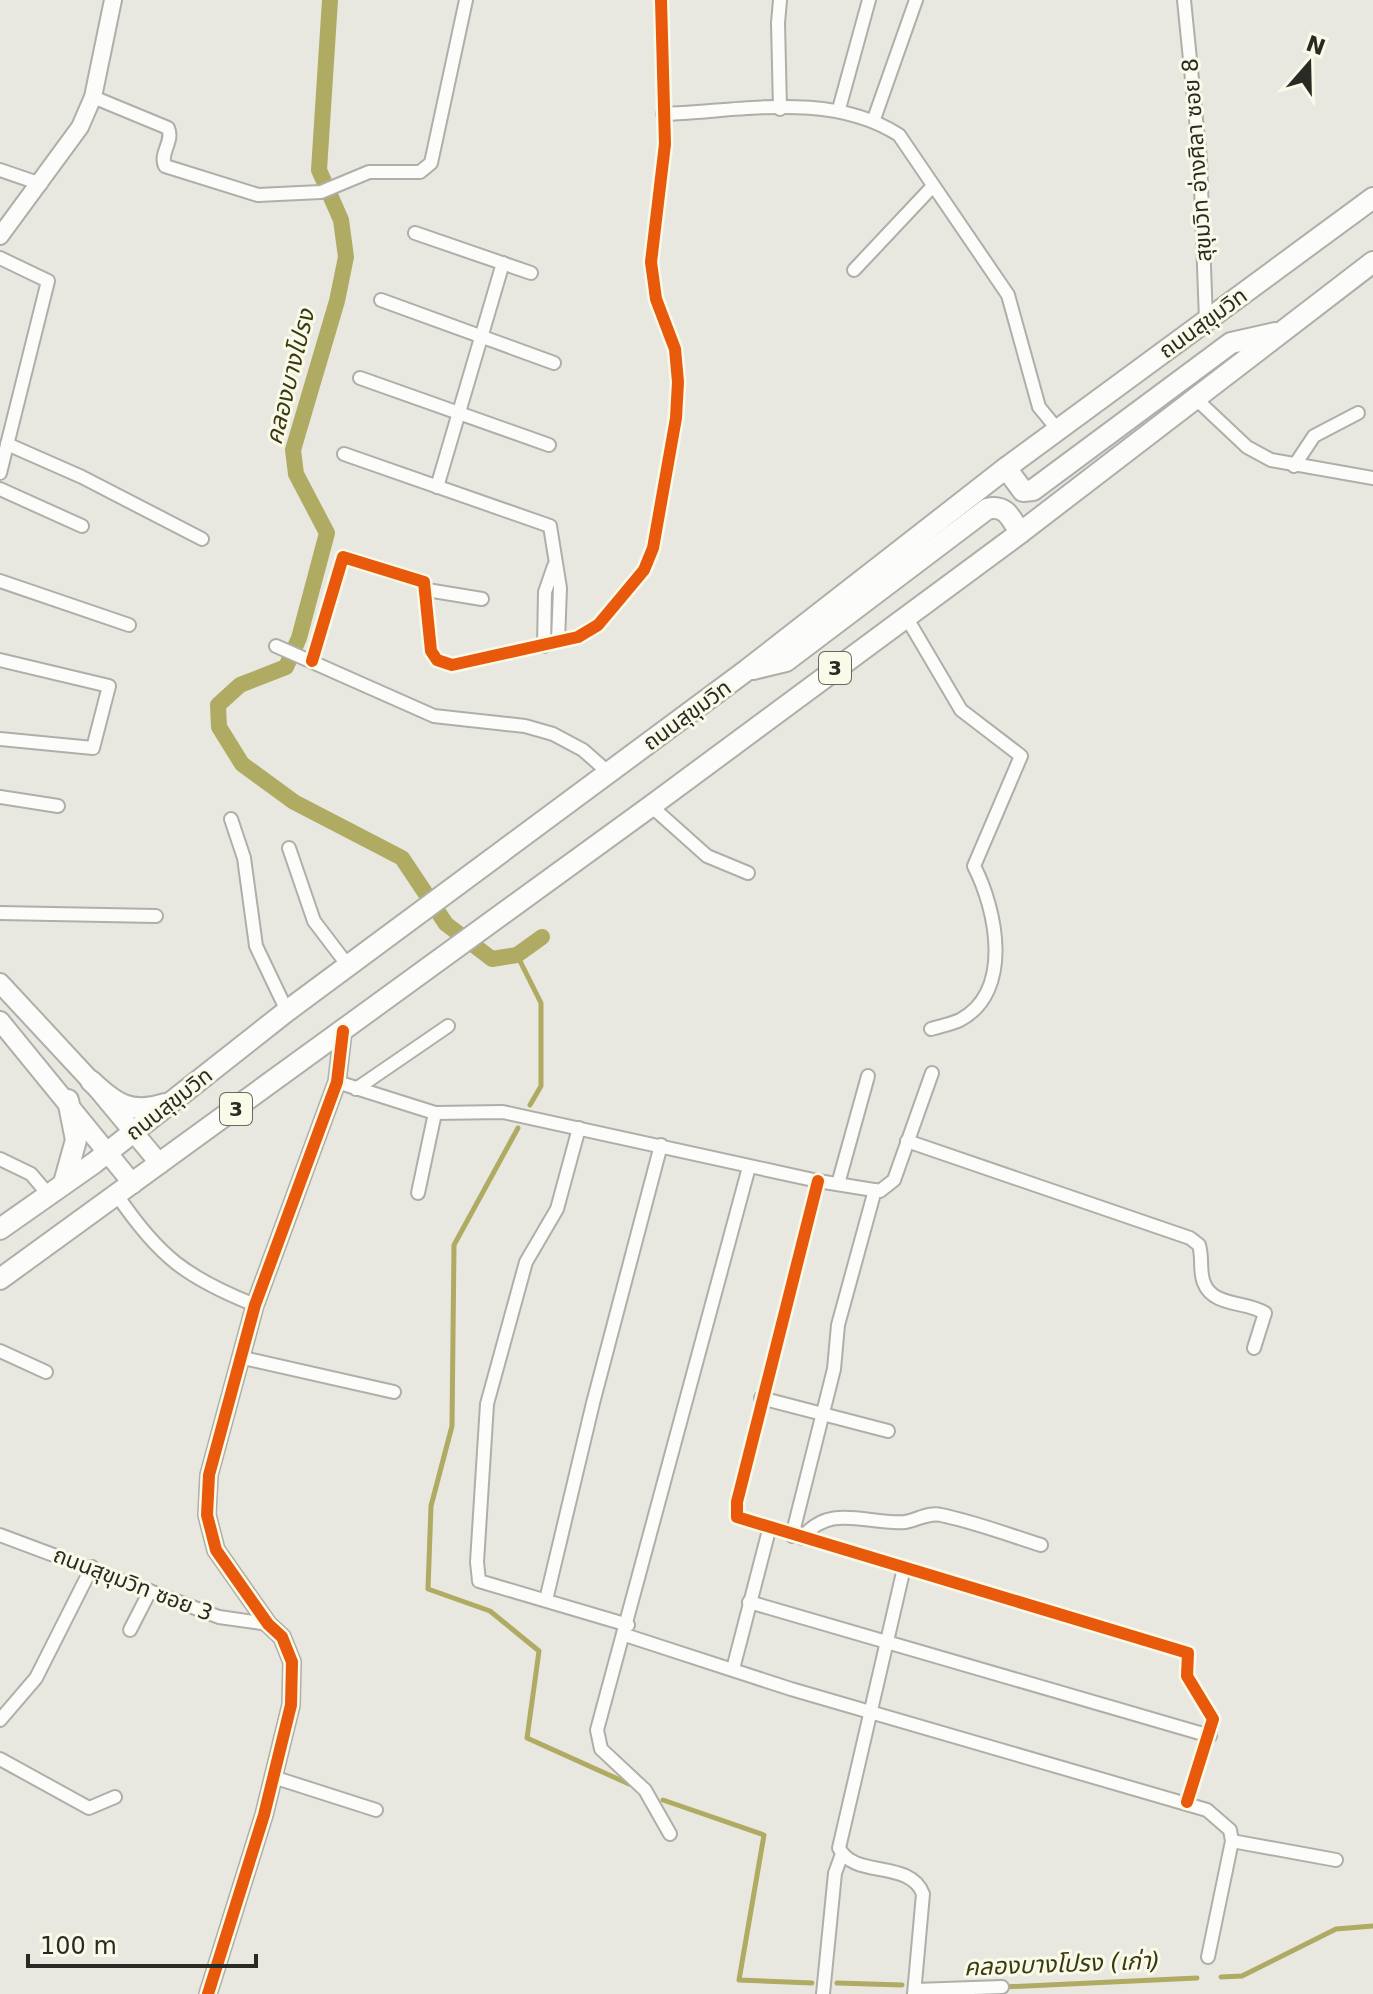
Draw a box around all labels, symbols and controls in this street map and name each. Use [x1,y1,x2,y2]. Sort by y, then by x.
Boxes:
north arrow [1269,24,1349,104]
text: N [1303,31,1329,61]
street label: สุขุมวิท อ่างศิลา ซอย 8 [1177,57,1218,263]
street label: ถนนสุขุมวิท [1154,283,1252,364]
water label: คลองบางโปรง [260,305,321,448]
road number: 3 [819,652,851,684]
street label: ถนนสุขุมวิท [638,675,736,756]
street label: ถนนสุขุมวิท [121,1063,218,1146]
road number: 3 [220,1093,252,1125]
street label: ถนนสุขุมวิท ซอย 3 [50,1542,216,1627]
scale bar [28,1918,256,1968]
text: 100 m [40,1932,117,1960]
water label: คลองบางโปรง (เก่า) [964,1947,1160,1981]

